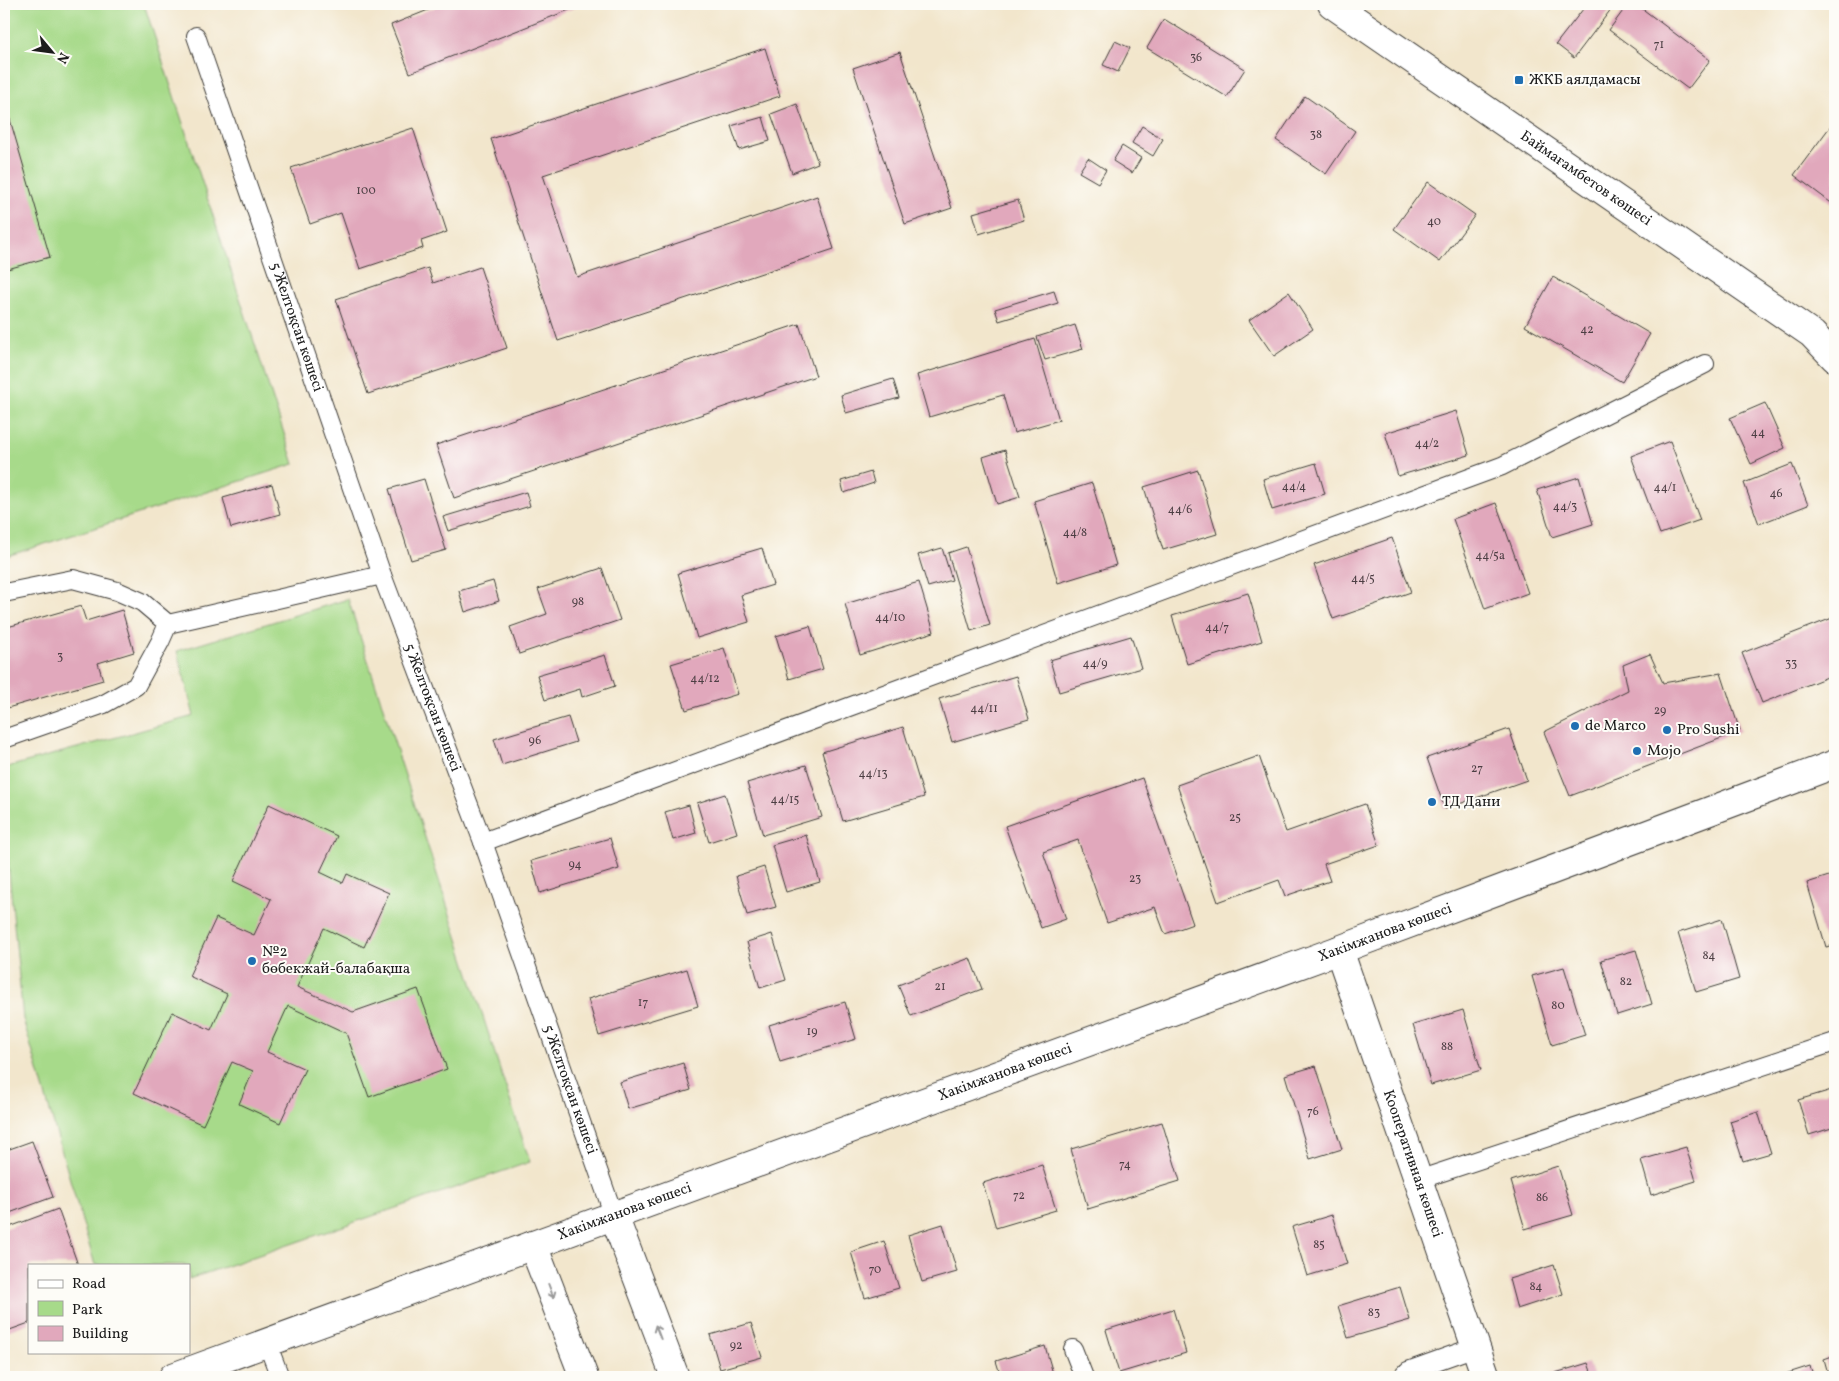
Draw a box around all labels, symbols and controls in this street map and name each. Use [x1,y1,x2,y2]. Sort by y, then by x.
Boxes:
north arrow [28,28,78,78]
house number: 71 [1654,37,1664,53]
text: N [51,49,73,67]
house number: 36 [1190,50,1202,66]
place label: ЖКБ аялдамасы [1529,70,1641,91]
marker: ЖКБ аялдамасы [1513,74,1525,86]
street label: Баймағамбетов көшесі [1516,126,1656,231]
house number: 38 [1310,127,1322,143]
house number: 100 [356,183,376,199]
house number: 40 [1427,214,1441,230]
street label: 5 Желтоқсан көшесі [264,260,329,395]
house number: 42 [1580,322,1594,338]
house number: 44 [1751,425,1765,441]
house number: 44/2 [1415,436,1439,452]
house number: 44/4 [1282,479,1306,495]
house number: 44/1 [1653,480,1677,496]
house number: 46 [1769,486,1783,502]
house number: 44/3 [1553,499,1577,515]
house number: 44/6 [1168,502,1192,518]
house number: 44/8 [1063,525,1087,541]
house number: 44/5а [1475,548,1505,564]
house number: 44/5 [1351,571,1375,587]
house number: 98 [572,594,584,610]
house number: 44/10 [875,610,905,626]
house number: 44/7 [1205,620,1229,636]
street label: 5 Желтоқсан көшесі [398,640,466,775]
house number: 3 [57,649,63,665]
house number: 44/9 [1083,656,1107,672]
house number: 33 [1785,656,1797,672]
house number: 44/12 [690,671,720,687]
house number: 44/11 [970,701,998,717]
house number: 29 [1654,703,1666,719]
place label: de Marco [1585,716,1646,737]
marker: de Marco [1569,720,1581,732]
place label: Pro Sushi [1677,720,1740,741]
marker: Pro Sushi [1661,724,1673,736]
house number: 96 [529,733,541,749]
place label: Mojo [1647,741,1681,762]
marker: Mojo [1631,745,1643,757]
house number: 27 [1471,761,1483,777]
house number: 44/13 [858,766,888,782]
house number: 44/15 [771,792,800,808]
place label: ТД Дани [1442,792,1500,813]
marker: ТД Дани [1426,796,1438,808]
house number: 25 [1229,810,1241,826]
house number: 94 [568,857,582,873]
house number: 23 [1129,871,1141,887]
street label: Хакімжанова көшесі [1315,898,1455,967]
place label: №2 бөбекжай-балабақша [262,942,410,980]
house number: 84 [1703,948,1715,964]
marker: №2 бөбекжай-балабақша [246,955,258,967]
house number: 82 [1620,974,1632,990]
house number: 21 [934,979,946,995]
house number: 17 [638,995,648,1011]
house number: 80 [1551,998,1565,1014]
street label: 5 Желтоқсан көшесі [537,1022,602,1157]
house number: 19 [807,1024,817,1040]
street label: Хакімжанова көшесі [935,1038,1075,1107]
house number: 88 [1441,1039,1453,1055]
street label: Кооперативная көшесі [1377,1087,1448,1240]
house number: 76 [1307,1104,1319,1120]
house number: 74 [1119,1157,1131,1173]
street label: Хакімжанова көшесі [555,1177,695,1246]
house number: 72 [1013,1188,1025,1204]
house number: 86 [1536,1190,1548,1206]
house number: 85 [1313,1237,1325,1253]
house number: 70 [869,1262,881,1278]
legend [28,1264,190,1354]
text: Road [72,1274,106,1295]
house number: 84 [1530,1279,1542,1295]
one-way arrow [547,1283,556,1298]
text: Park [72,1300,103,1321]
house number: 83 [1368,1305,1380,1321]
text: Building [72,1324,129,1345]
one-way arrow [653,1325,662,1340]
house number: 92 [730,1338,742,1354]

